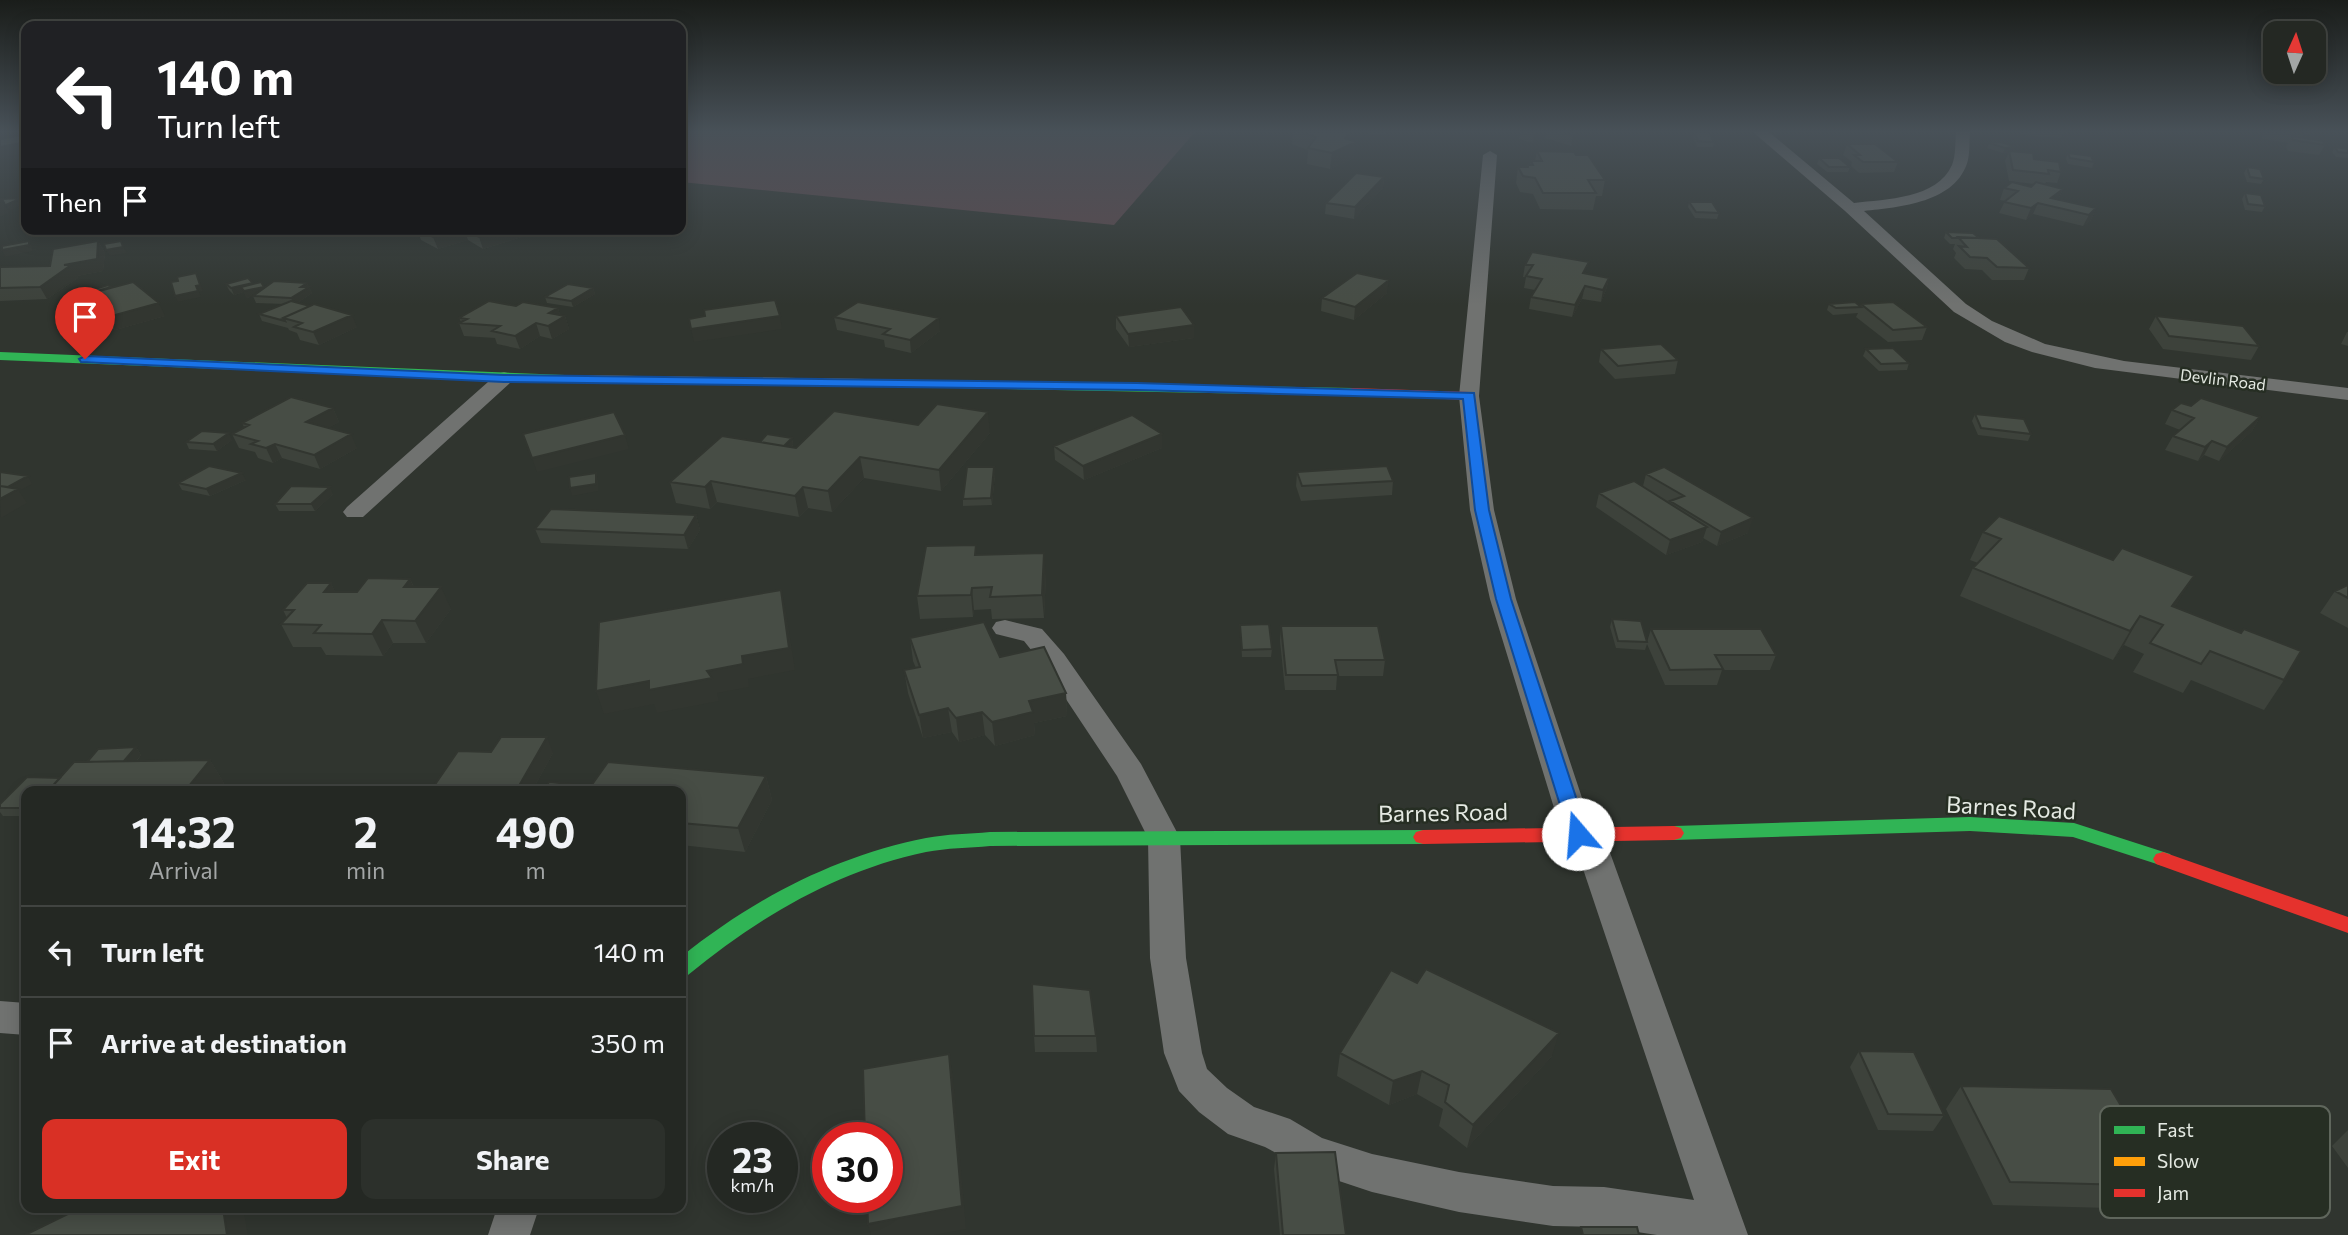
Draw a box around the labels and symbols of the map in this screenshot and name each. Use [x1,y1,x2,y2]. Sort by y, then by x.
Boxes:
north arrow [2263,21,2326,84]
pin [55,287,115,359]
street label: Devlin Road [2179,364,2267,394]
street label: Barnes Road [1945,790,2077,824]
street label: Barnes Road [1378,797,1508,827]
position arrow [1541,797,1615,871]
legend [2100,1106,2330,1218]
text: Fast [2157,1118,2194,1141]
speed limit sign: 30 [812,1122,903,1213]
text: Slow [2157,1149,2199,1172]
text: Jam [2157,1181,2189,1204]

